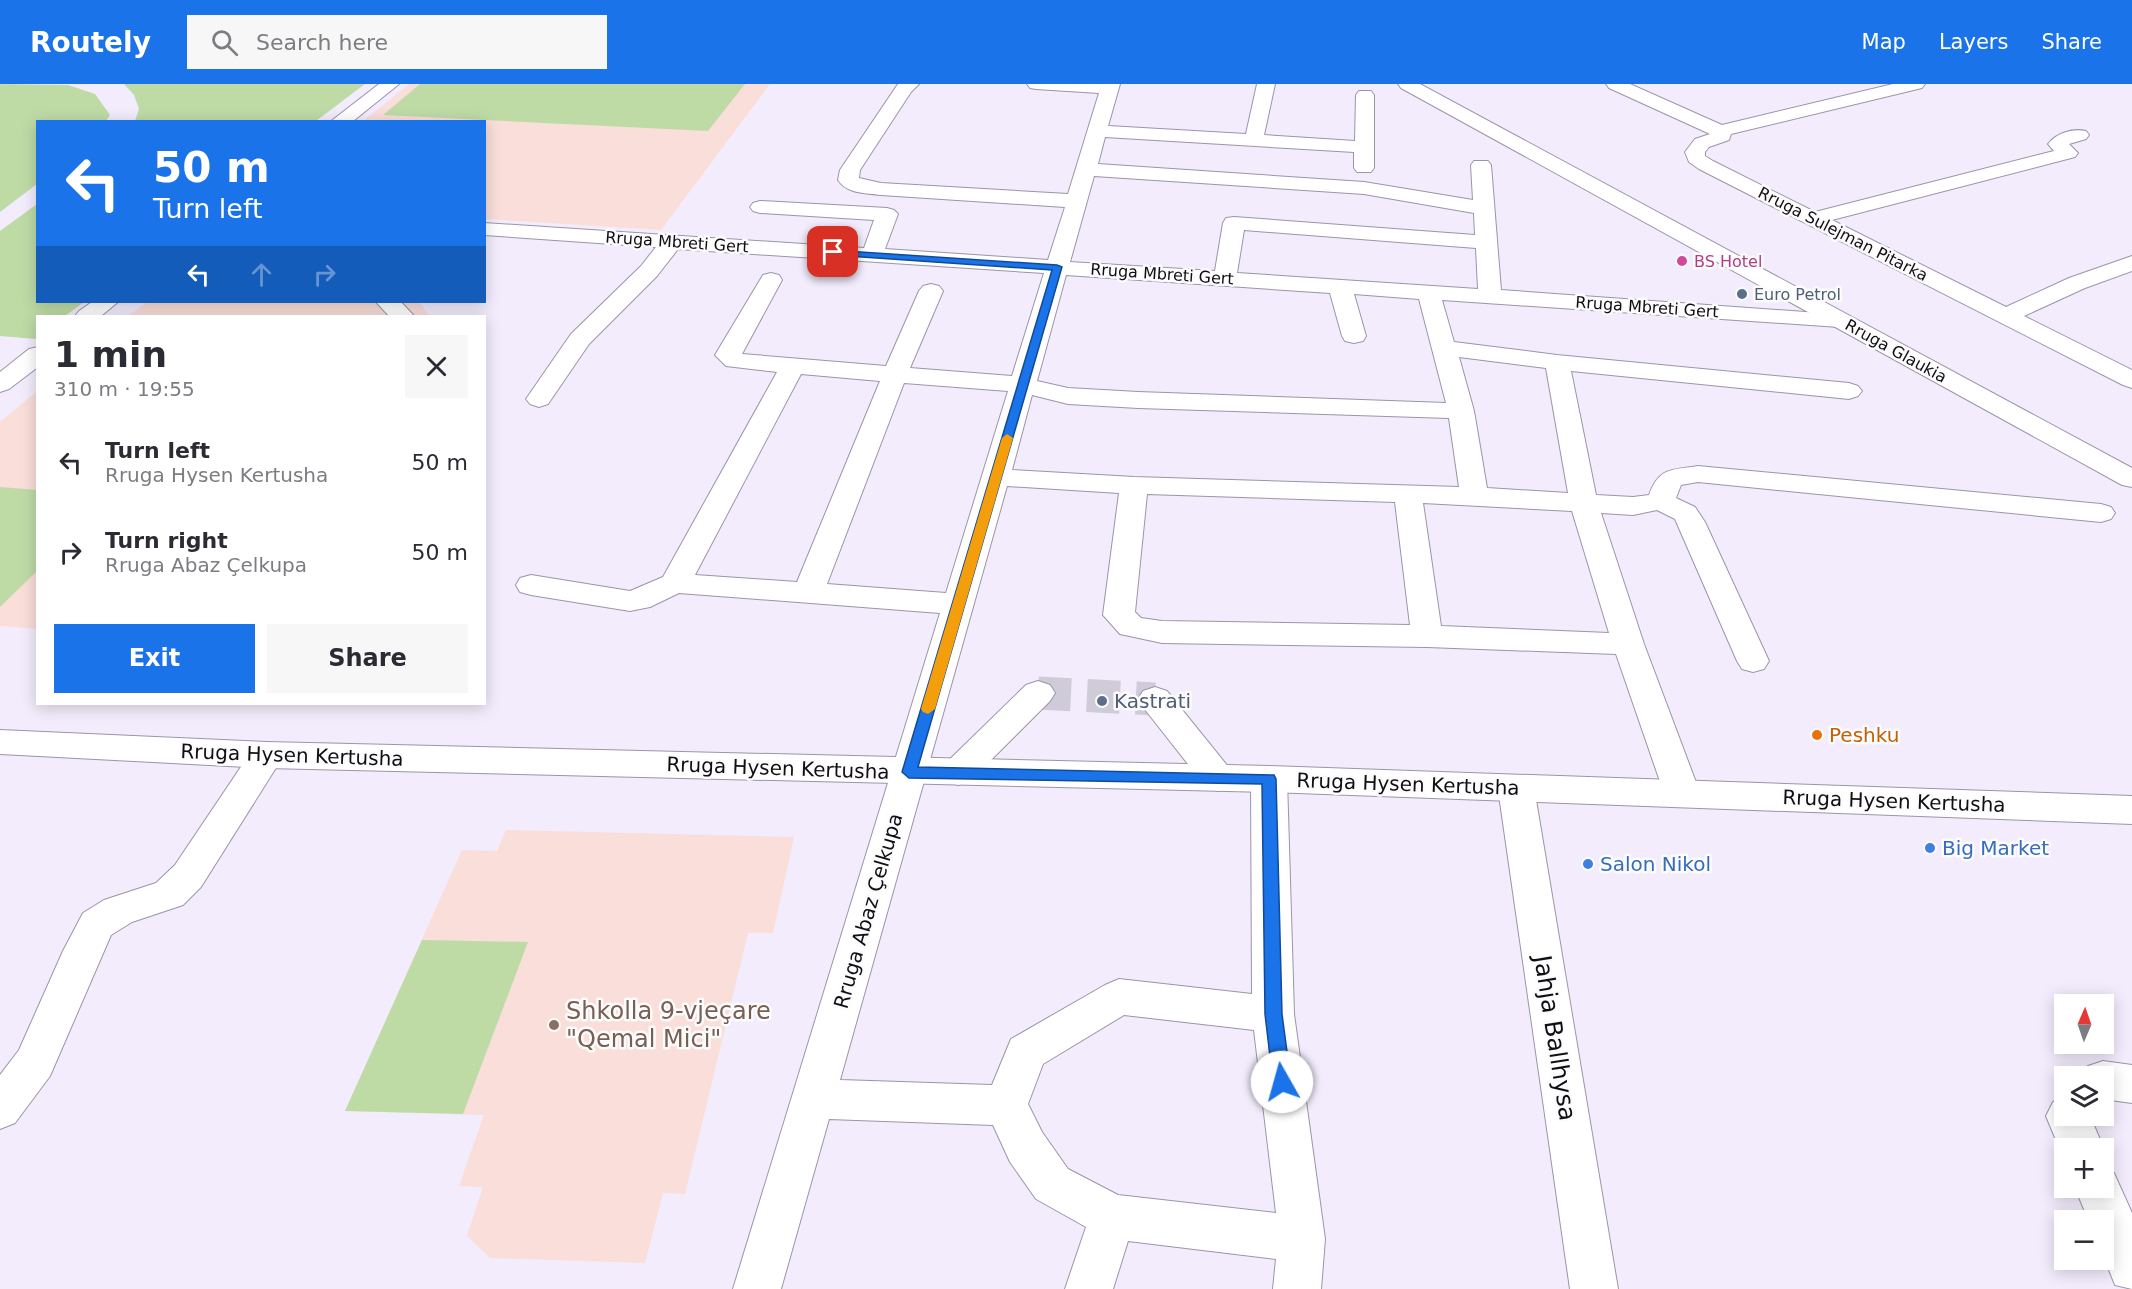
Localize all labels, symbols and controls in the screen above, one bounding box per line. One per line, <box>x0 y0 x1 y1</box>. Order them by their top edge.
search box <box>187 15 607 69</box>
text: Routely <box>30 26 151 59</box>
icon: search <box>208 26 241 59</box>
text: Search here <box>256 30 388 55</box>
text: Map <box>1862 30 1906 54</box>
text: Layers <box>1939 30 2008 54</box>
text: Share <box>2041 30 2102 54</box>
text: 50 m <box>153 143 270 192</box>
icon: left <box>54 144 132 222</box>
street label: Rruga Sulejman Pitarka <box>1755 183 1931 285</box>
text: Turn left <box>153 193 263 224</box>
pin <box>807 226 858 277</box>
street label: Rruga Mbreti Gert <box>605 228 749 256</box>
icon: arrive <box>816 235 849 268</box>
place label: BS Hotel <box>1694 252 1762 271</box>
marker: BS Hotel <box>1675 254 1689 268</box>
icon: left <box>182 258 215 291</box>
icon: ahead <box>245 258 278 291</box>
icon: right <box>308 258 341 291</box>
street label: Rruga Mbreti Gert <box>1090 260 1234 288</box>
place label: Euro Petrol <box>1754 285 1841 304</box>
marker: Euro Petrol <box>1735 287 1749 301</box>
street label: Rruga Mbreti Gert <box>1575 293 1719 321</box>
street label: Rruga Glaukia <box>1842 315 1950 387</box>
text: 1 min <box>54 334 167 375</box>
button: close <box>405 335 468 398</box>
text: 310 m · 19:55 <box>54 377 195 401</box>
text: Turn left <box>105 438 210 463</box>
icon: left <box>54 446 87 479</box>
text: 50 m <box>412 450 468 475</box>
text: Rruga Hysen Kertusha <box>105 463 328 487</box>
text: Turn right <box>105 528 228 553</box>
icon: right <box>54 536 87 569</box>
text: 50 m <box>412 540 468 565</box>
text: Rruga Abaz Çelkupa <box>105 553 307 577</box>
button: Exit <box>54 624 255 693</box>
button: Share <box>267 624 468 693</box>
place label: Kastrati <box>1114 689 1191 713</box>
marker: Kastrati <box>1095 694 1109 708</box>
place label: Peshku <box>1829 723 1899 747</box>
marker: Peshku <box>1810 728 1824 742</box>
street label: Rruga Hysen Kertusha <box>180 739 404 771</box>
street label: Rruga Hysen Kertusha <box>666 752 890 784</box>
street label: Rruga Hysen Kertusha <box>1296 768 1520 800</box>
street label: Rruga Hysen Kertusha <box>1782 785 2006 817</box>
street label: Rruga Abaz Çelkupa <box>829 811 907 1011</box>
place label: Big Market <box>1942 836 2049 860</box>
marker: Big Market <box>1923 841 1937 855</box>
place label: Salon Nikol <box>1600 852 1711 876</box>
marker: Salon Nikol <box>1581 857 1595 871</box>
street label: Jahja Ballhysa <box>1528 951 1582 1123</box>
north arrow <box>2054 994 2114 1054</box>
map controls <box>2054 994 2114 1270</box>
place label: Shkolla 9-vjeçare "Qemal Mici" <box>566 997 771 1053</box>
marker: Shkolla 9-vjeçare "Qemal Mici" <box>547 1018 561 1032</box>
position arrow <box>1250 1050 1314 1114</box>
button: layers <box>2054 1066 2114 1126</box>
button: + <box>2054 1138 2114 1198</box>
button: − <box>2054 1210 2114 1270</box>

